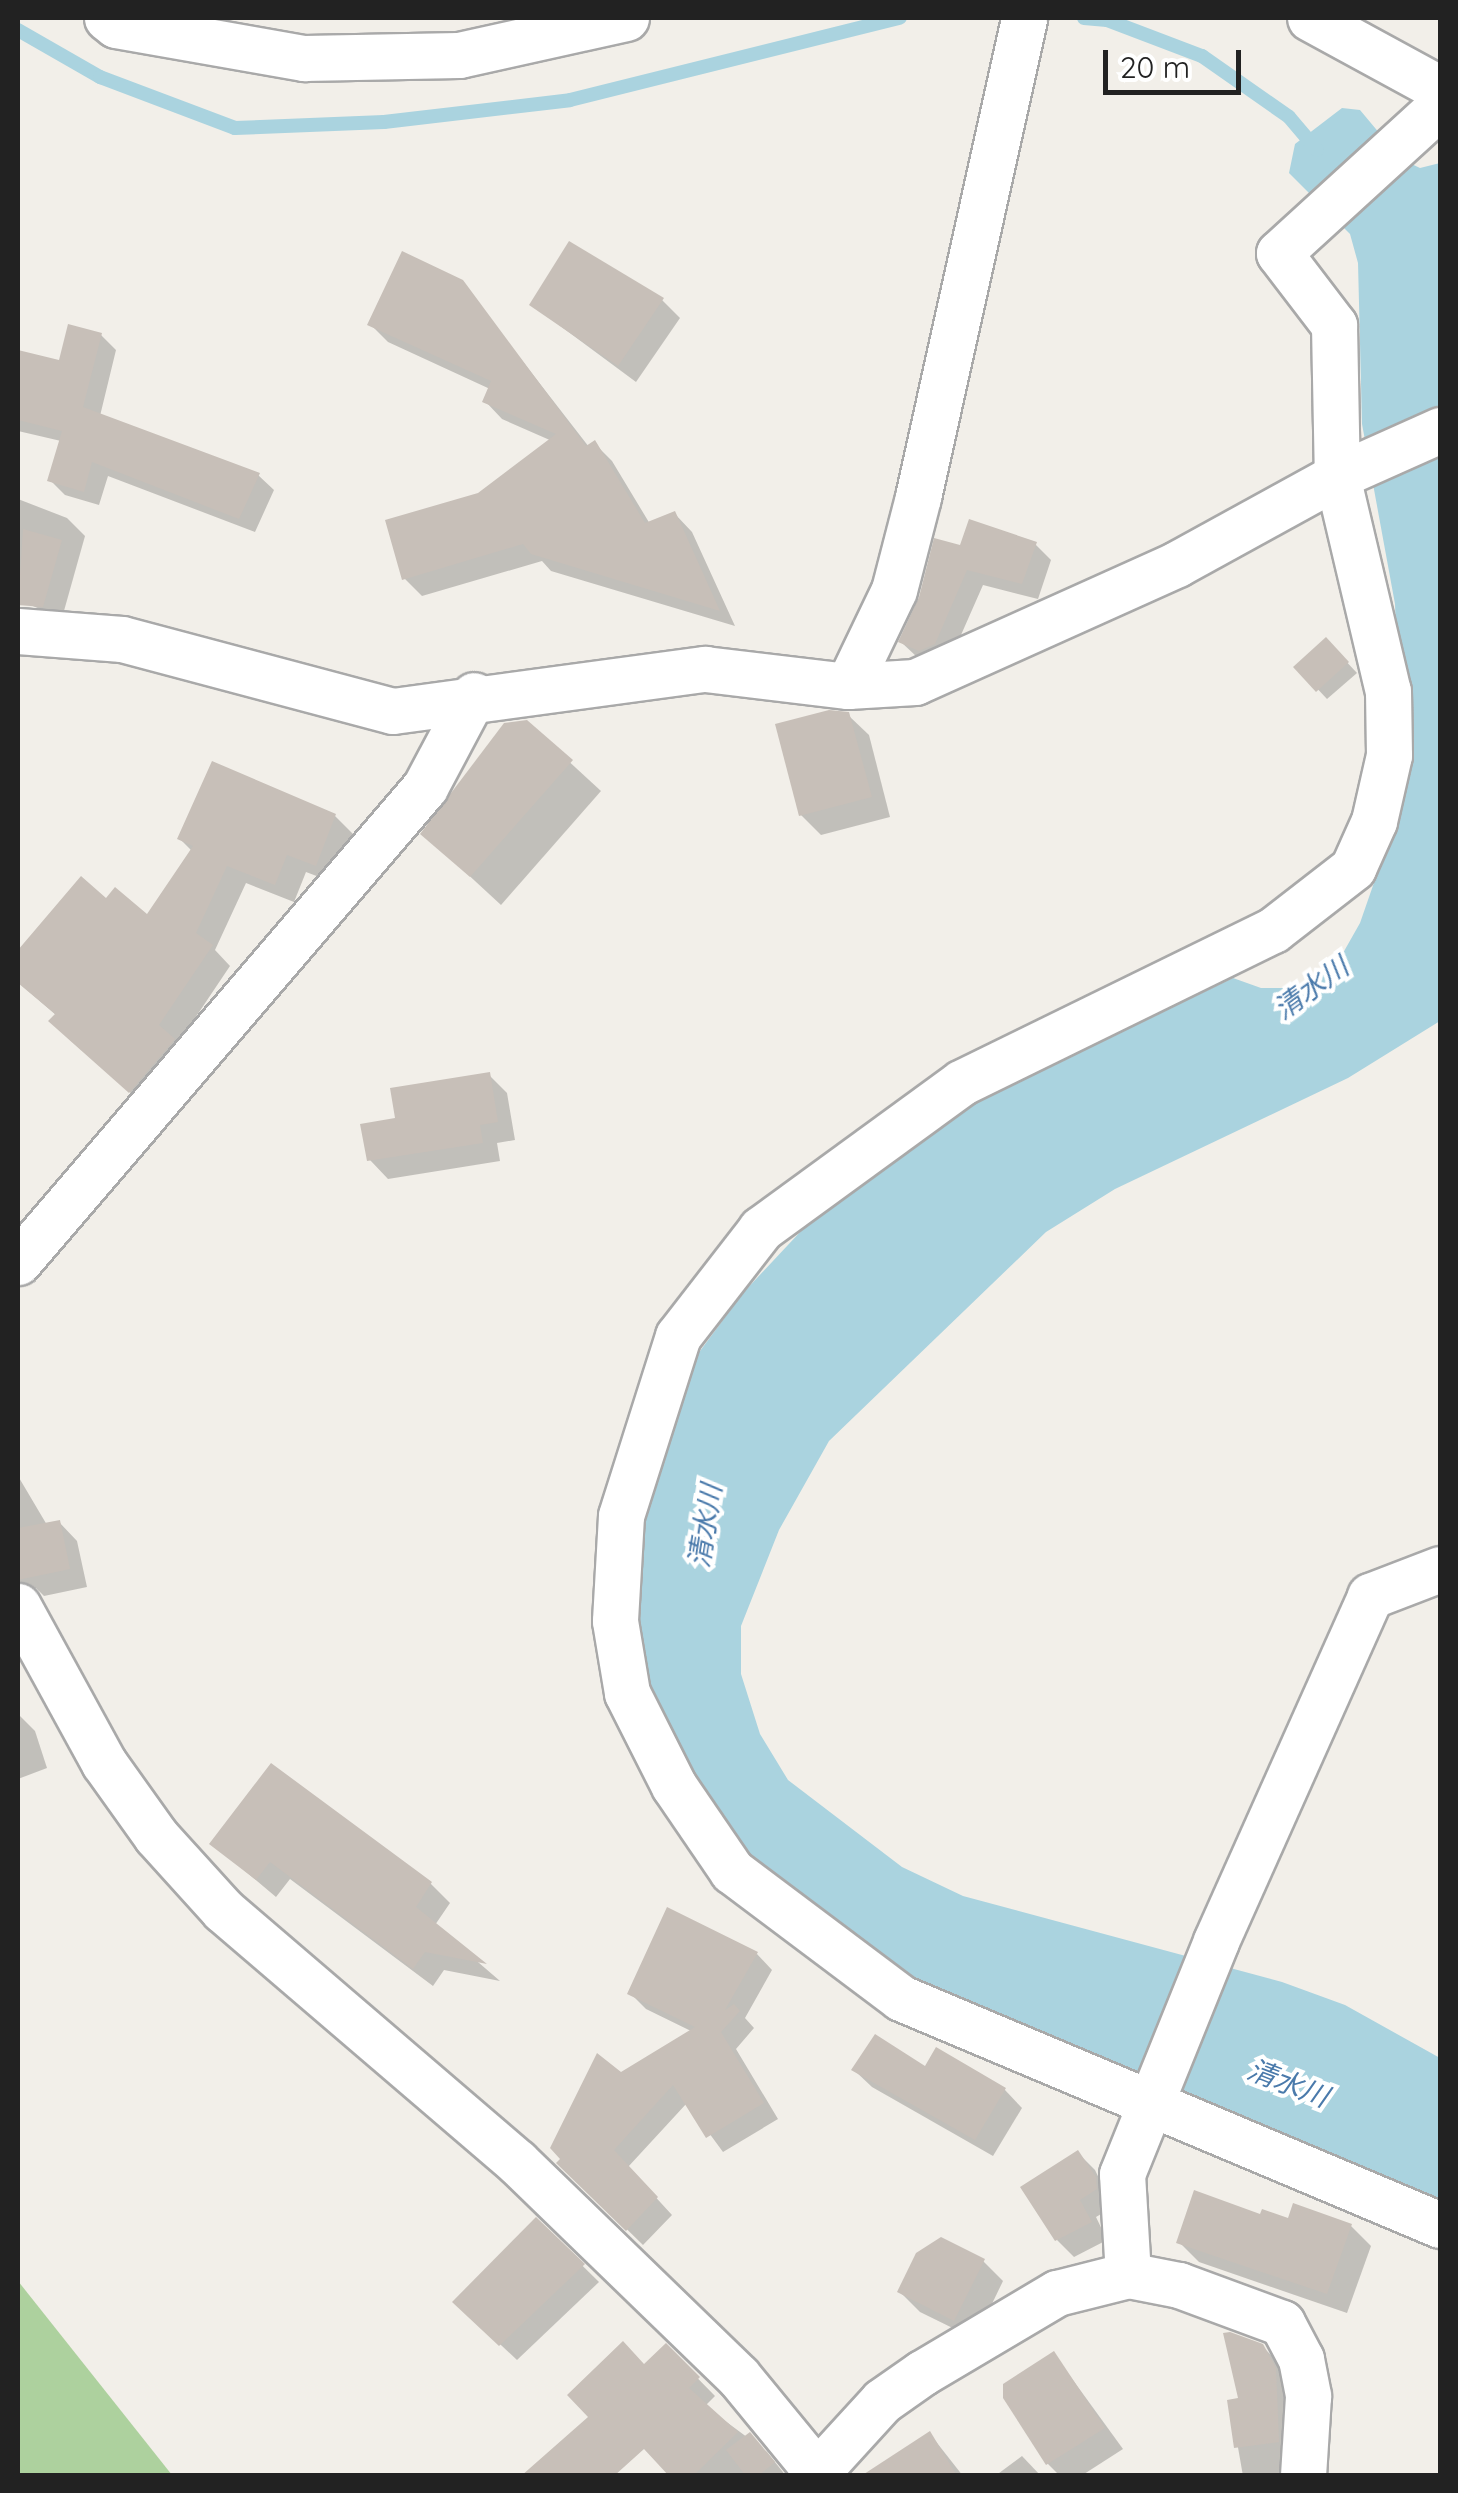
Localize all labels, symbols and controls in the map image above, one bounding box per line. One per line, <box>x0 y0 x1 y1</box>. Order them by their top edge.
scale bar <box>1108 30 1246 92</box>
text: 20 m <box>1120 48 1190 86</box>
water label: 清水川 <box>1267 950 1355 1026</box>
water label: 清水川 <box>682 1482 728 1570</box>
water label: 清水川 <box>1243 2052 1333 2114</box>

